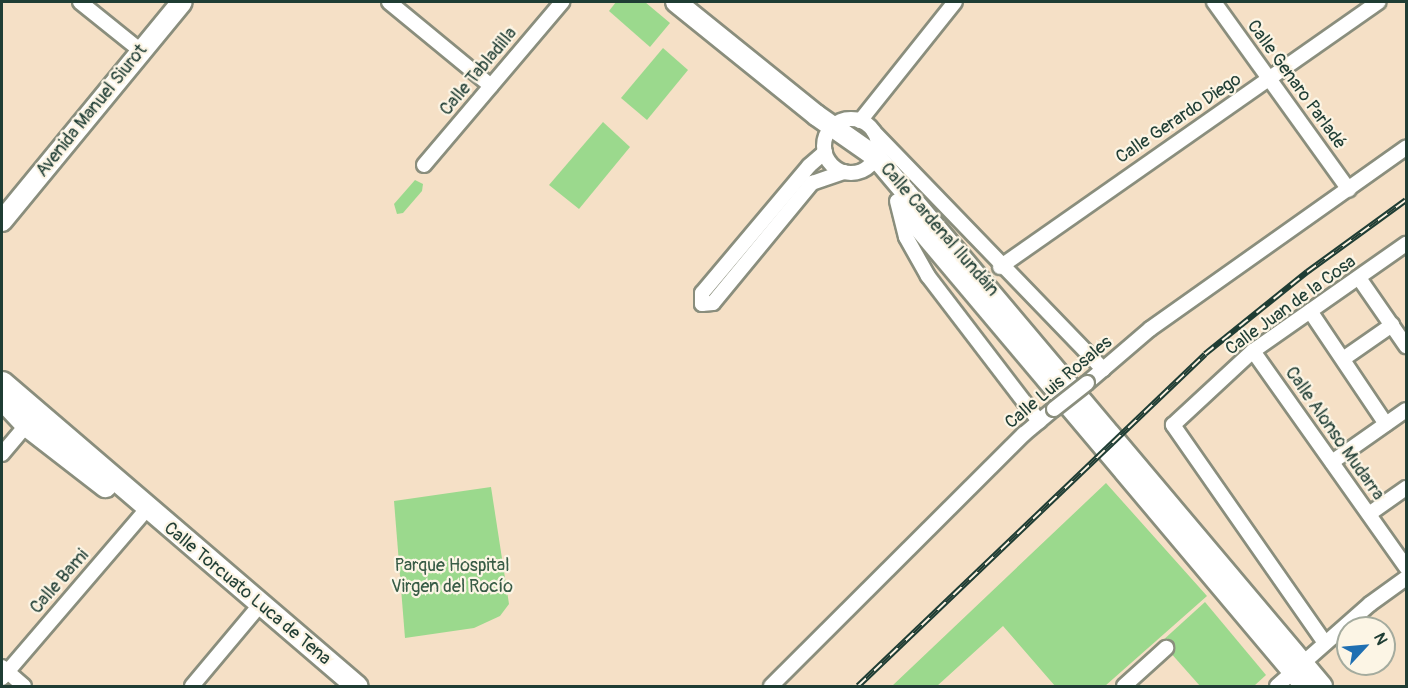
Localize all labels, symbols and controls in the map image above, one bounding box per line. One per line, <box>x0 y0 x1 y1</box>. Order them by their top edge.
street label: Calle Genaro Parladé <box>1242 16 1350 154</box>
street label: Calle Tabladilla <box>436 23 522 121</box>
street label: Avenida Manuel Siurot <box>32 40 152 182</box>
street label: Calle Gerardo Diego <box>1112 69 1246 169</box>
street label: Calle Cardenal Ilundáin <box>875 159 1003 301</box>
street label: Calle Juan de la Cosa <box>1222 251 1360 361</box>
street label: Calle Luis Rosales <box>1001 332 1117 434</box>
street label: Calle Alonso Mudarra <box>1280 363 1388 505</box>
street label: Calle Torcuato Luca de Tena <box>159 518 335 670</box>
street label: Calle Bami <box>26 545 94 619</box>
park label: Parque Hospital Virgen del Rocío <box>391 556 513 598</box>
north arrow <box>1336 616 1396 676</box>
text: N <box>1369 630 1392 648</box>

